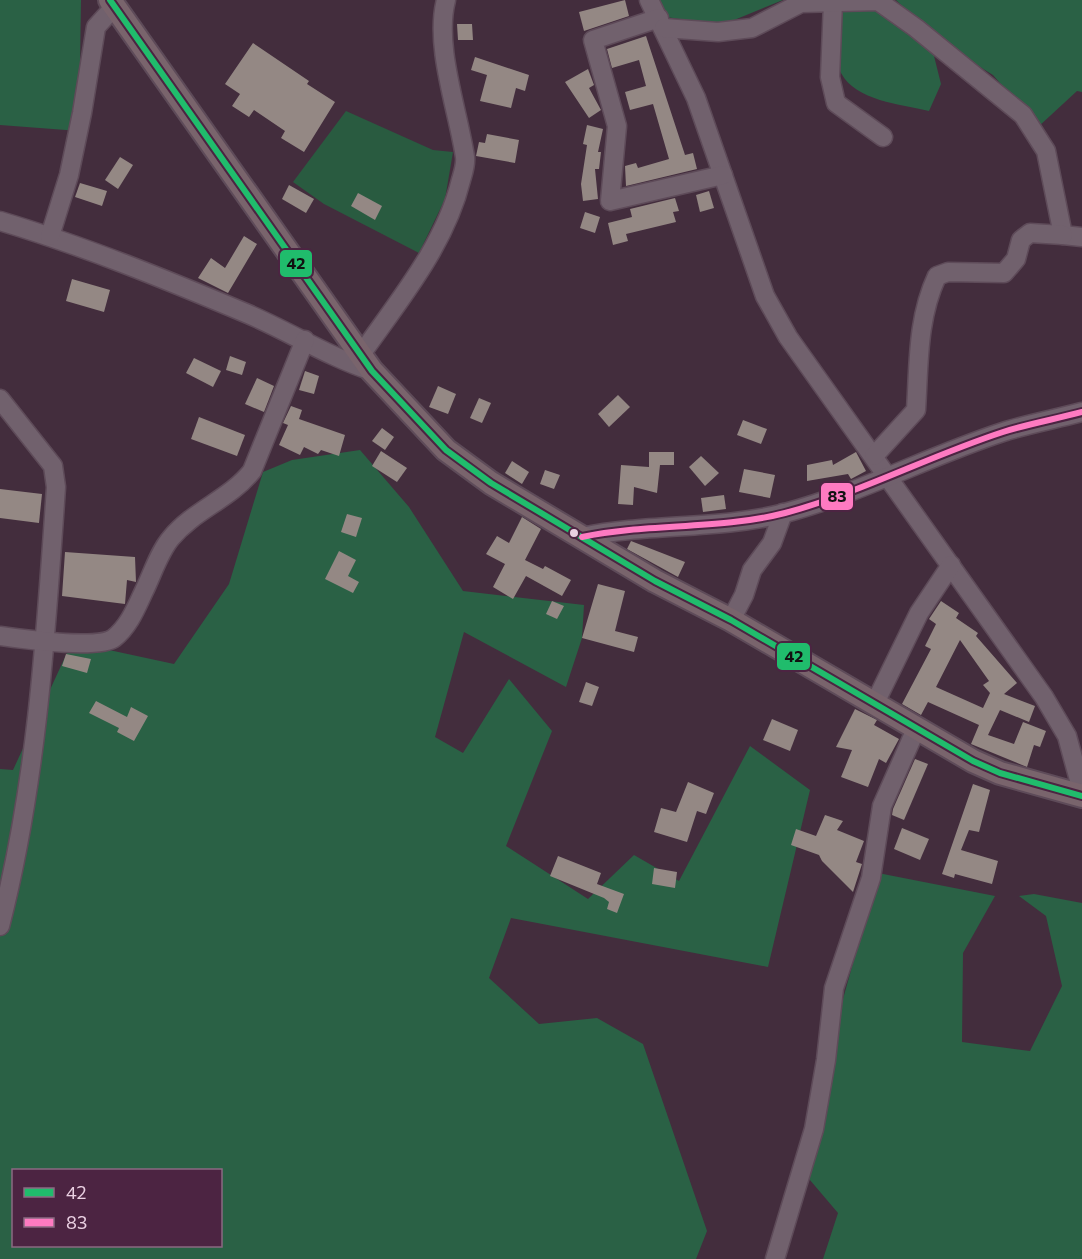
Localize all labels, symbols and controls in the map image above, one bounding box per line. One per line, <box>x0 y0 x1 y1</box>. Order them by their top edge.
line badge: 42 <box>279 249 313 278</box>
text: 42 <box>287 253 305 272</box>
line badge: 83 <box>820 482 854 511</box>
text: 83 <box>827 486 847 505</box>
unlabelled marker <box>568 527 580 539</box>
line badge: 42 <box>776 642 811 671</box>
text: 42 <box>785 646 803 665</box>
legend <box>12 1169 222 1247</box>
text: 42 <box>66 1181 87 1203</box>
text: 83 <box>66 1211 87 1233</box>

